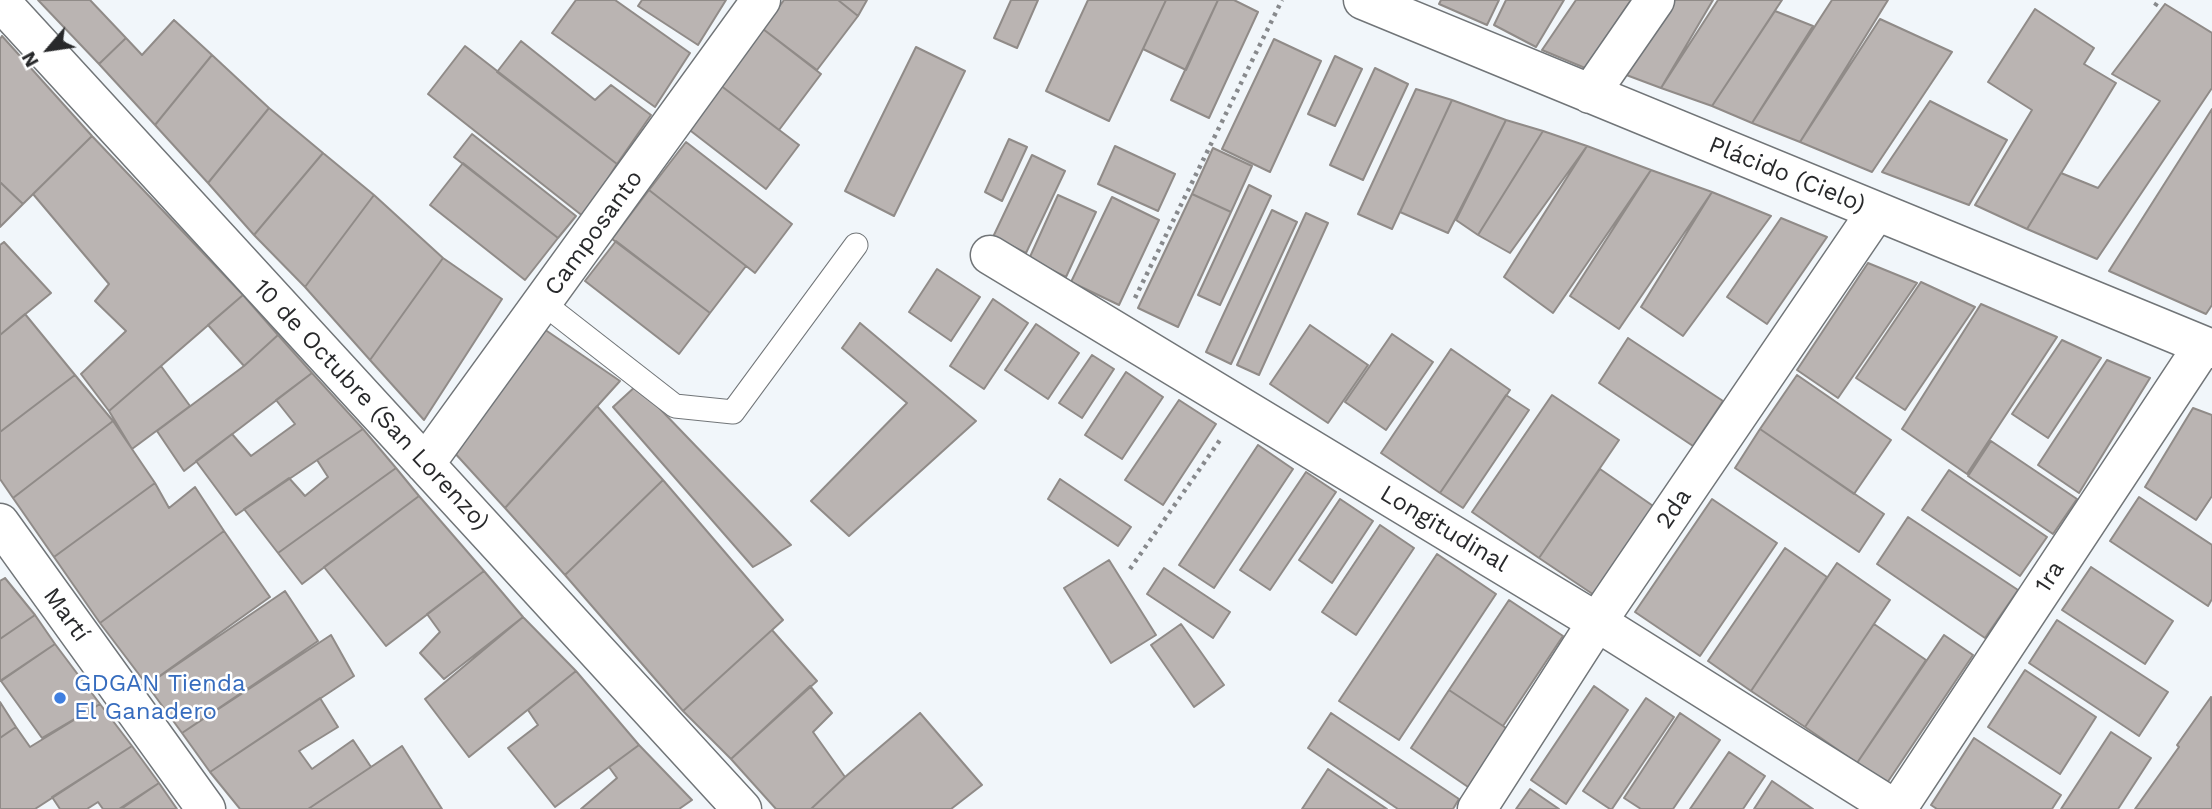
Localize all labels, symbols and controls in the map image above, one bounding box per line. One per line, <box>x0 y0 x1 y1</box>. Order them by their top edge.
north arrow <box>14 14 84 84</box>
text: N <box>17 48 44 71</box>
street label: Plácido (Cielo) <box>1705 131 1869 219</box>
street label: Camposanto <box>539 165 649 301</box>
street label: 10 de Octubre (San Lorenzo) <box>247 274 495 536</box>
street label: Longitudinal <box>1375 479 1513 579</box>
street label: 2da <box>1650 483 1698 535</box>
street label: 1ra <box>2029 556 2071 598</box>
street label: Martí <box>37 582 95 648</box>
place label: GDGAN Tienda El Ganadero <box>74 670 246 726</box>
marker: GDGAN Tienda El Ganadero <box>52 690 68 706</box>

